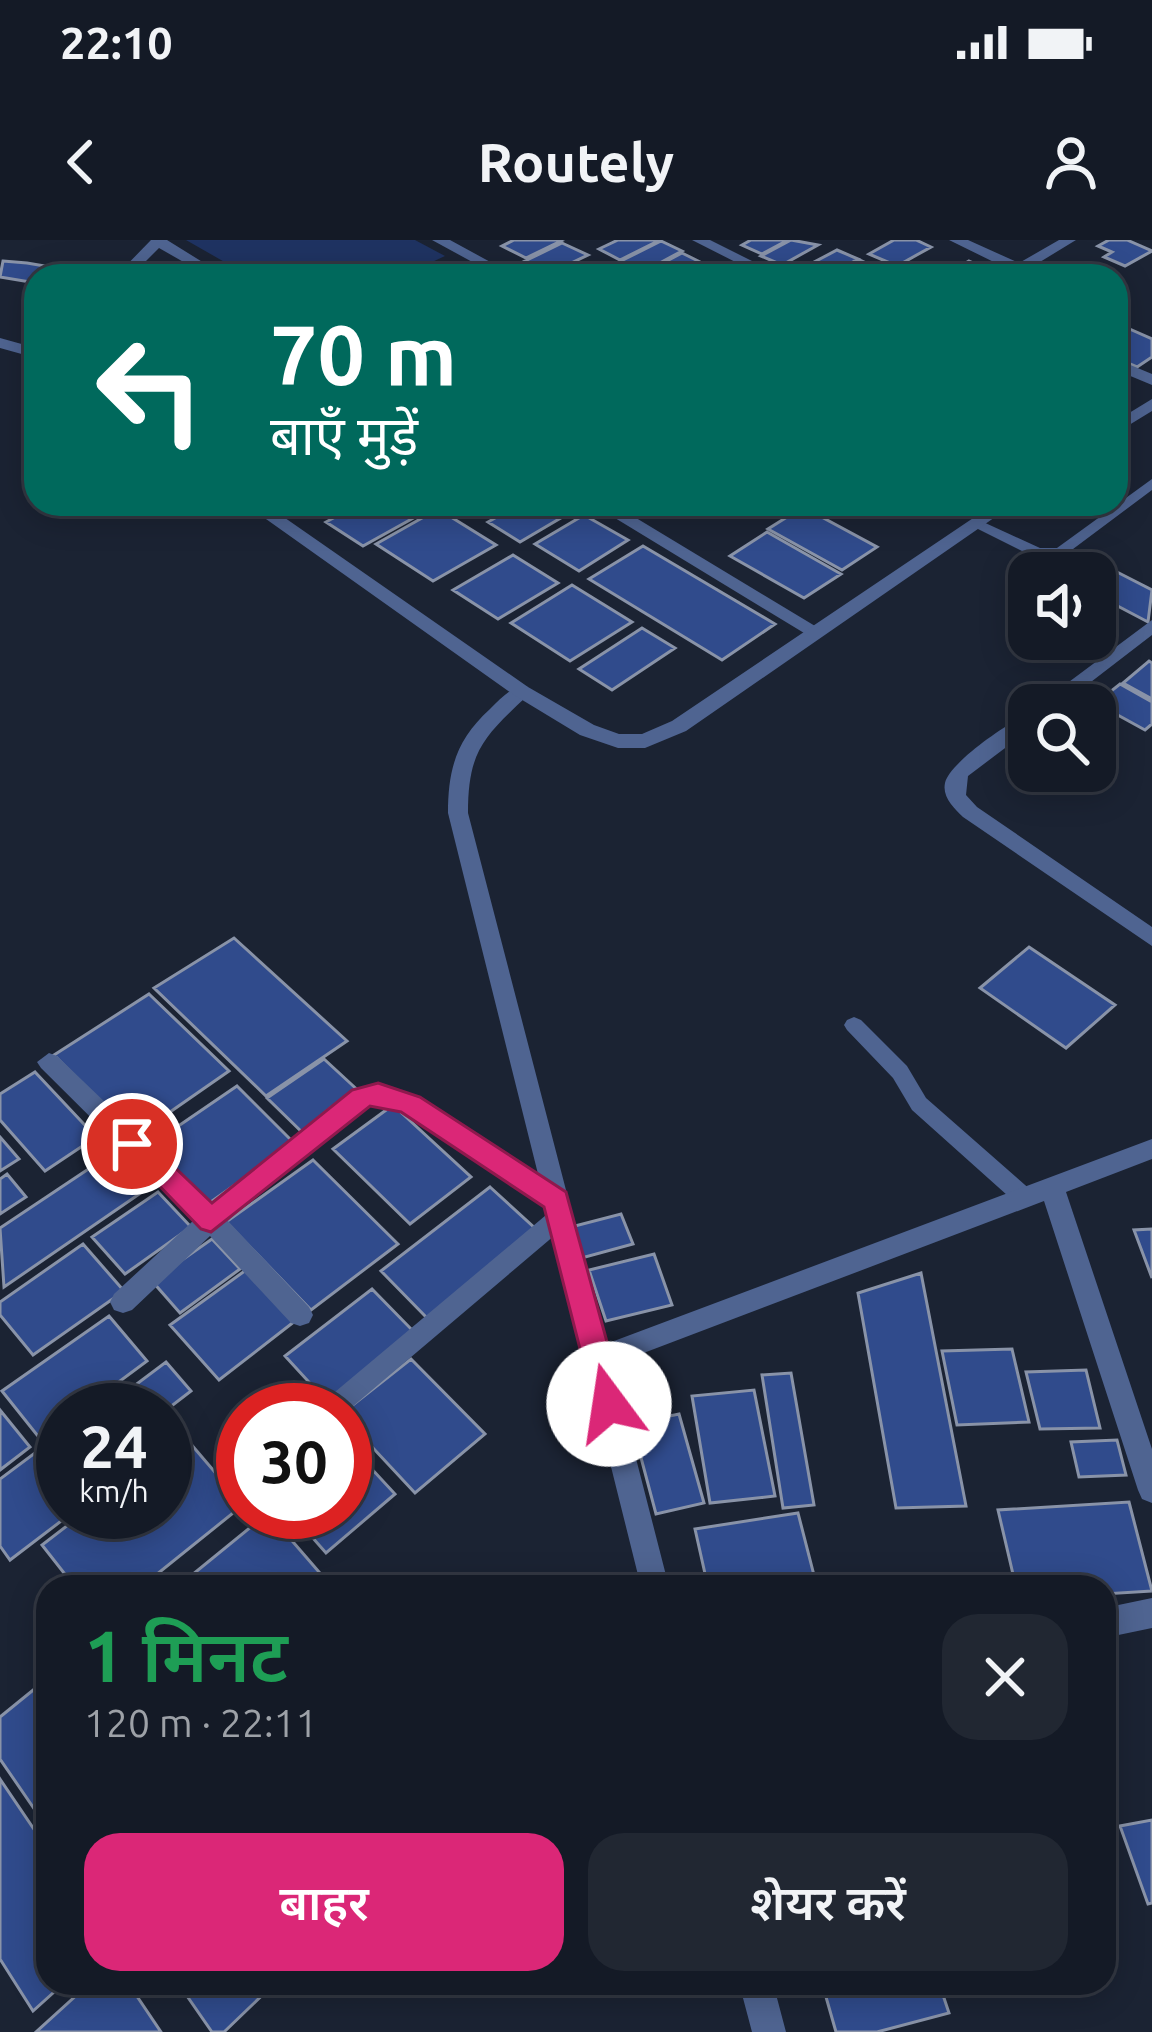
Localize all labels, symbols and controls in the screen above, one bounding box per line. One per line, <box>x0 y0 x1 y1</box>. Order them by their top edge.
text: 22:10 <box>60 17 173 68</box>
icon: back <box>48 129 114 195</box>
icon: person <box>1038 129 1104 195</box>
text: Routely <box>478 132 674 192</box>
text: 70 m <box>270 307 457 401</box>
icon: left <box>72 312 228 468</box>
text: बाएँ मुड़ें <box>270 405 418 465</box>
map controls <box>1008 552 1116 792</box>
button: sound <box>1008 552 1116 660</box>
button: search <box>1008 684 1116 792</box>
pin <box>81 1093 183 1195</box>
icon: arrive <box>99 1111 165 1177</box>
position arrow <box>546 1341 672 1467</box>
speed limit sign: 30 <box>216 1383 372 1539</box>
text: 24 <box>80 1412 148 1479</box>
text: km/h <box>79 1474 149 1508</box>
button: close <box>942 1614 1068 1740</box>
text: 1 मिनट <box>84 1615 288 1696</box>
text: 120 m · 22:11 <box>84 1701 318 1744</box>
button: बाहर <box>84 1833 564 1971</box>
button: शेयर करें <box>588 1833 1068 1971</box>

